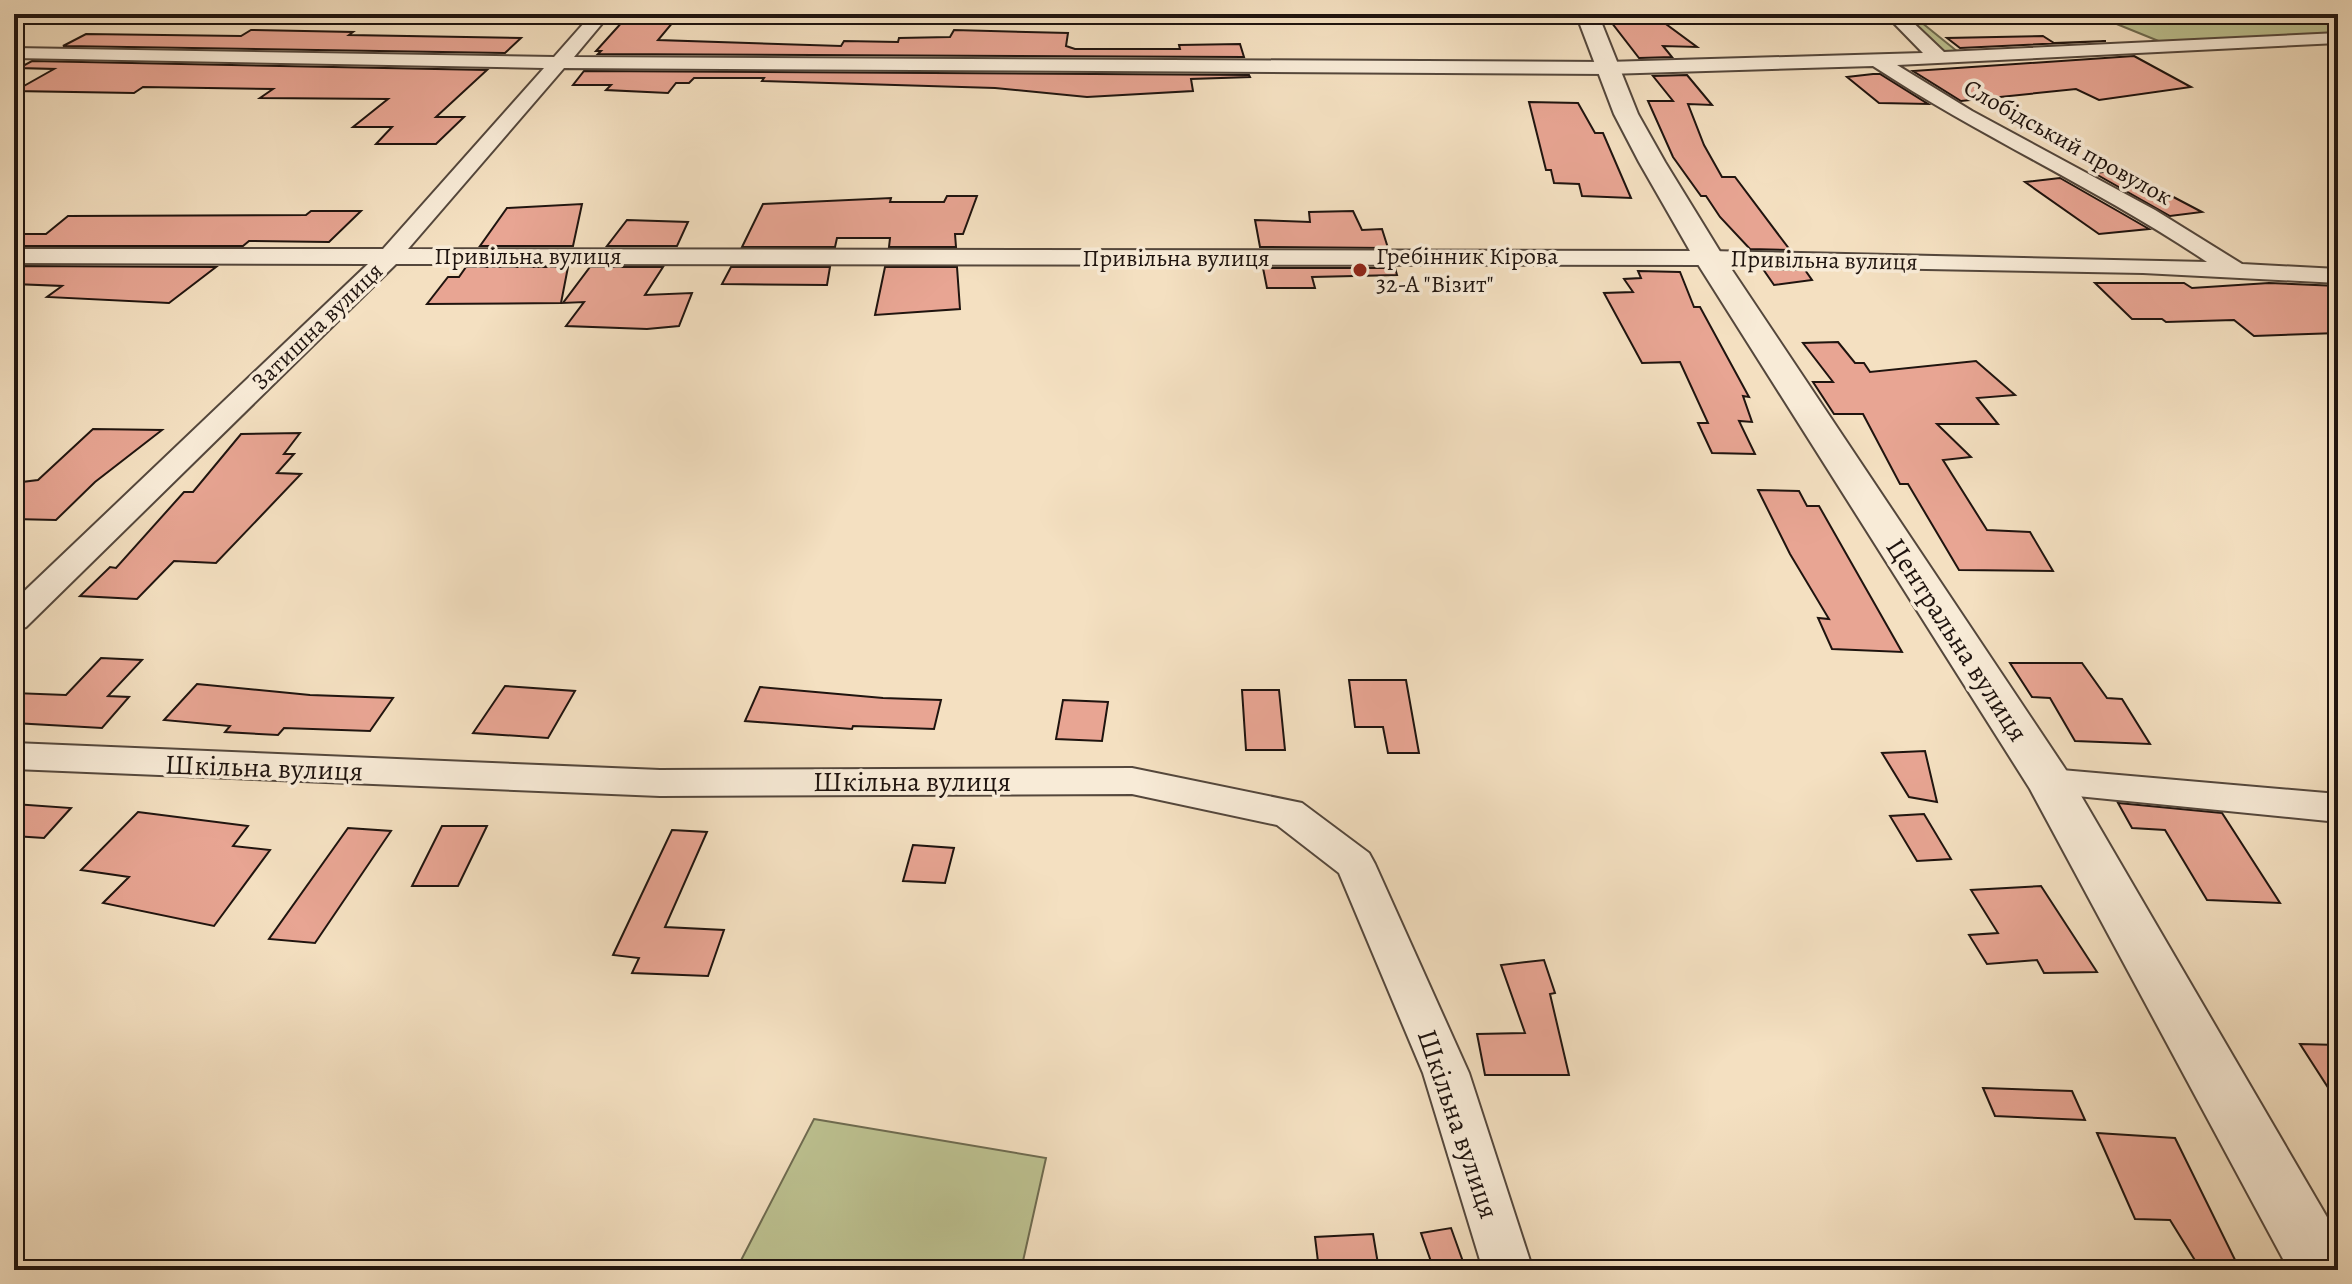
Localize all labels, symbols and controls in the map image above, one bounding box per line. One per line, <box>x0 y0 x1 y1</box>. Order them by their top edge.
street label: Слобідський провулок <box>1958 71 2178 213</box>
street label: Привільна вулиця <box>434 240 622 272</box>
place label: Гребінник Кірова 32-А "Візит" <box>1376 240 1558 300</box>
street label: Привільна вулиця <box>1082 242 1270 274</box>
street label: Привільна вулиця <box>1730 242 1918 278</box>
street label: Затишна вулиця <box>244 255 390 397</box>
marker: Гребінник Кірова 32-А "Візит" <box>1351 261 1369 279</box>
street label: Центральна вулиця <box>1877 531 2037 749</box>
street label: Шкільна вулиця <box>164 746 364 790</box>
street label: Шкільна вулиця <box>813 763 1011 801</box>
street label: Шкільна вулиця <box>1408 1024 1508 1224</box>

